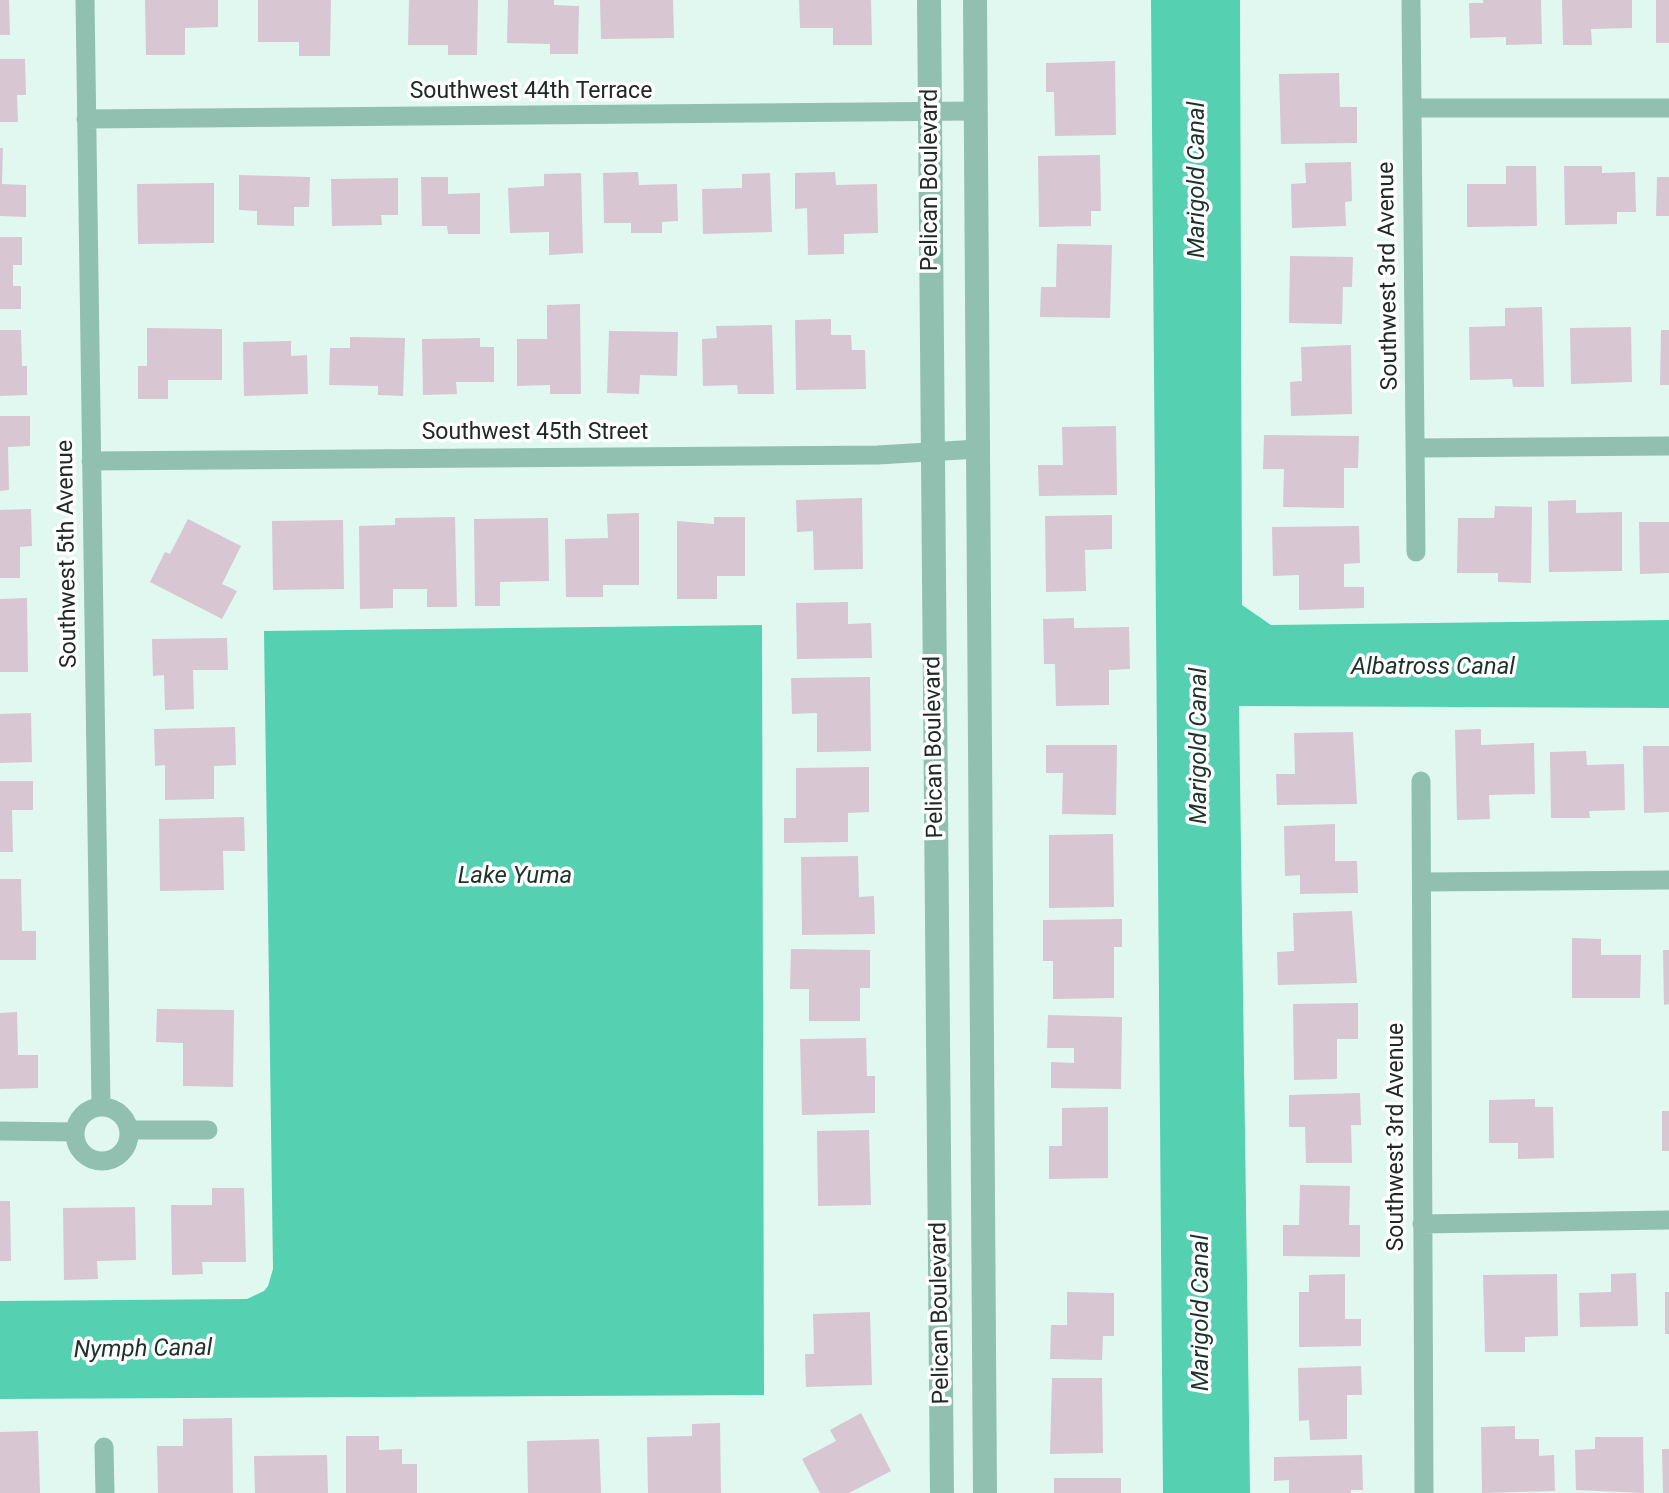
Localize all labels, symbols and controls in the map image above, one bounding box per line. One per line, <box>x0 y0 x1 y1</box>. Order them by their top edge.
street label: Southwest 44th Terrace <box>410 78 652 106</box>
street label: Pelican Boulevard <box>917 89 945 271</box>
water label: Marigold Canal <box>1184 102 1212 258</box>
street label: Southwest 3rd Avenue <box>1373 161 1405 391</box>
street label: Southwest 45th Street <box>422 419 648 447</box>
street label: Southwest 5th Avenue <box>52 440 84 668</box>
water label: Albatross Canal <box>1351 654 1515 682</box>
street label: Pelican Boulevard <box>920 656 950 838</box>
water label: Marigold Canal <box>1186 668 1214 824</box>
water label: Lake Yuma <box>458 863 572 891</box>
street label: Southwest 3rd Avenue <box>1383 1023 1411 1251</box>
street label: Pelican Boulevard <box>926 1222 956 1404</box>
water label: Marigold Canal <box>1188 1235 1216 1391</box>
water label: Nymph Canal <box>73 1334 213 1366</box>

